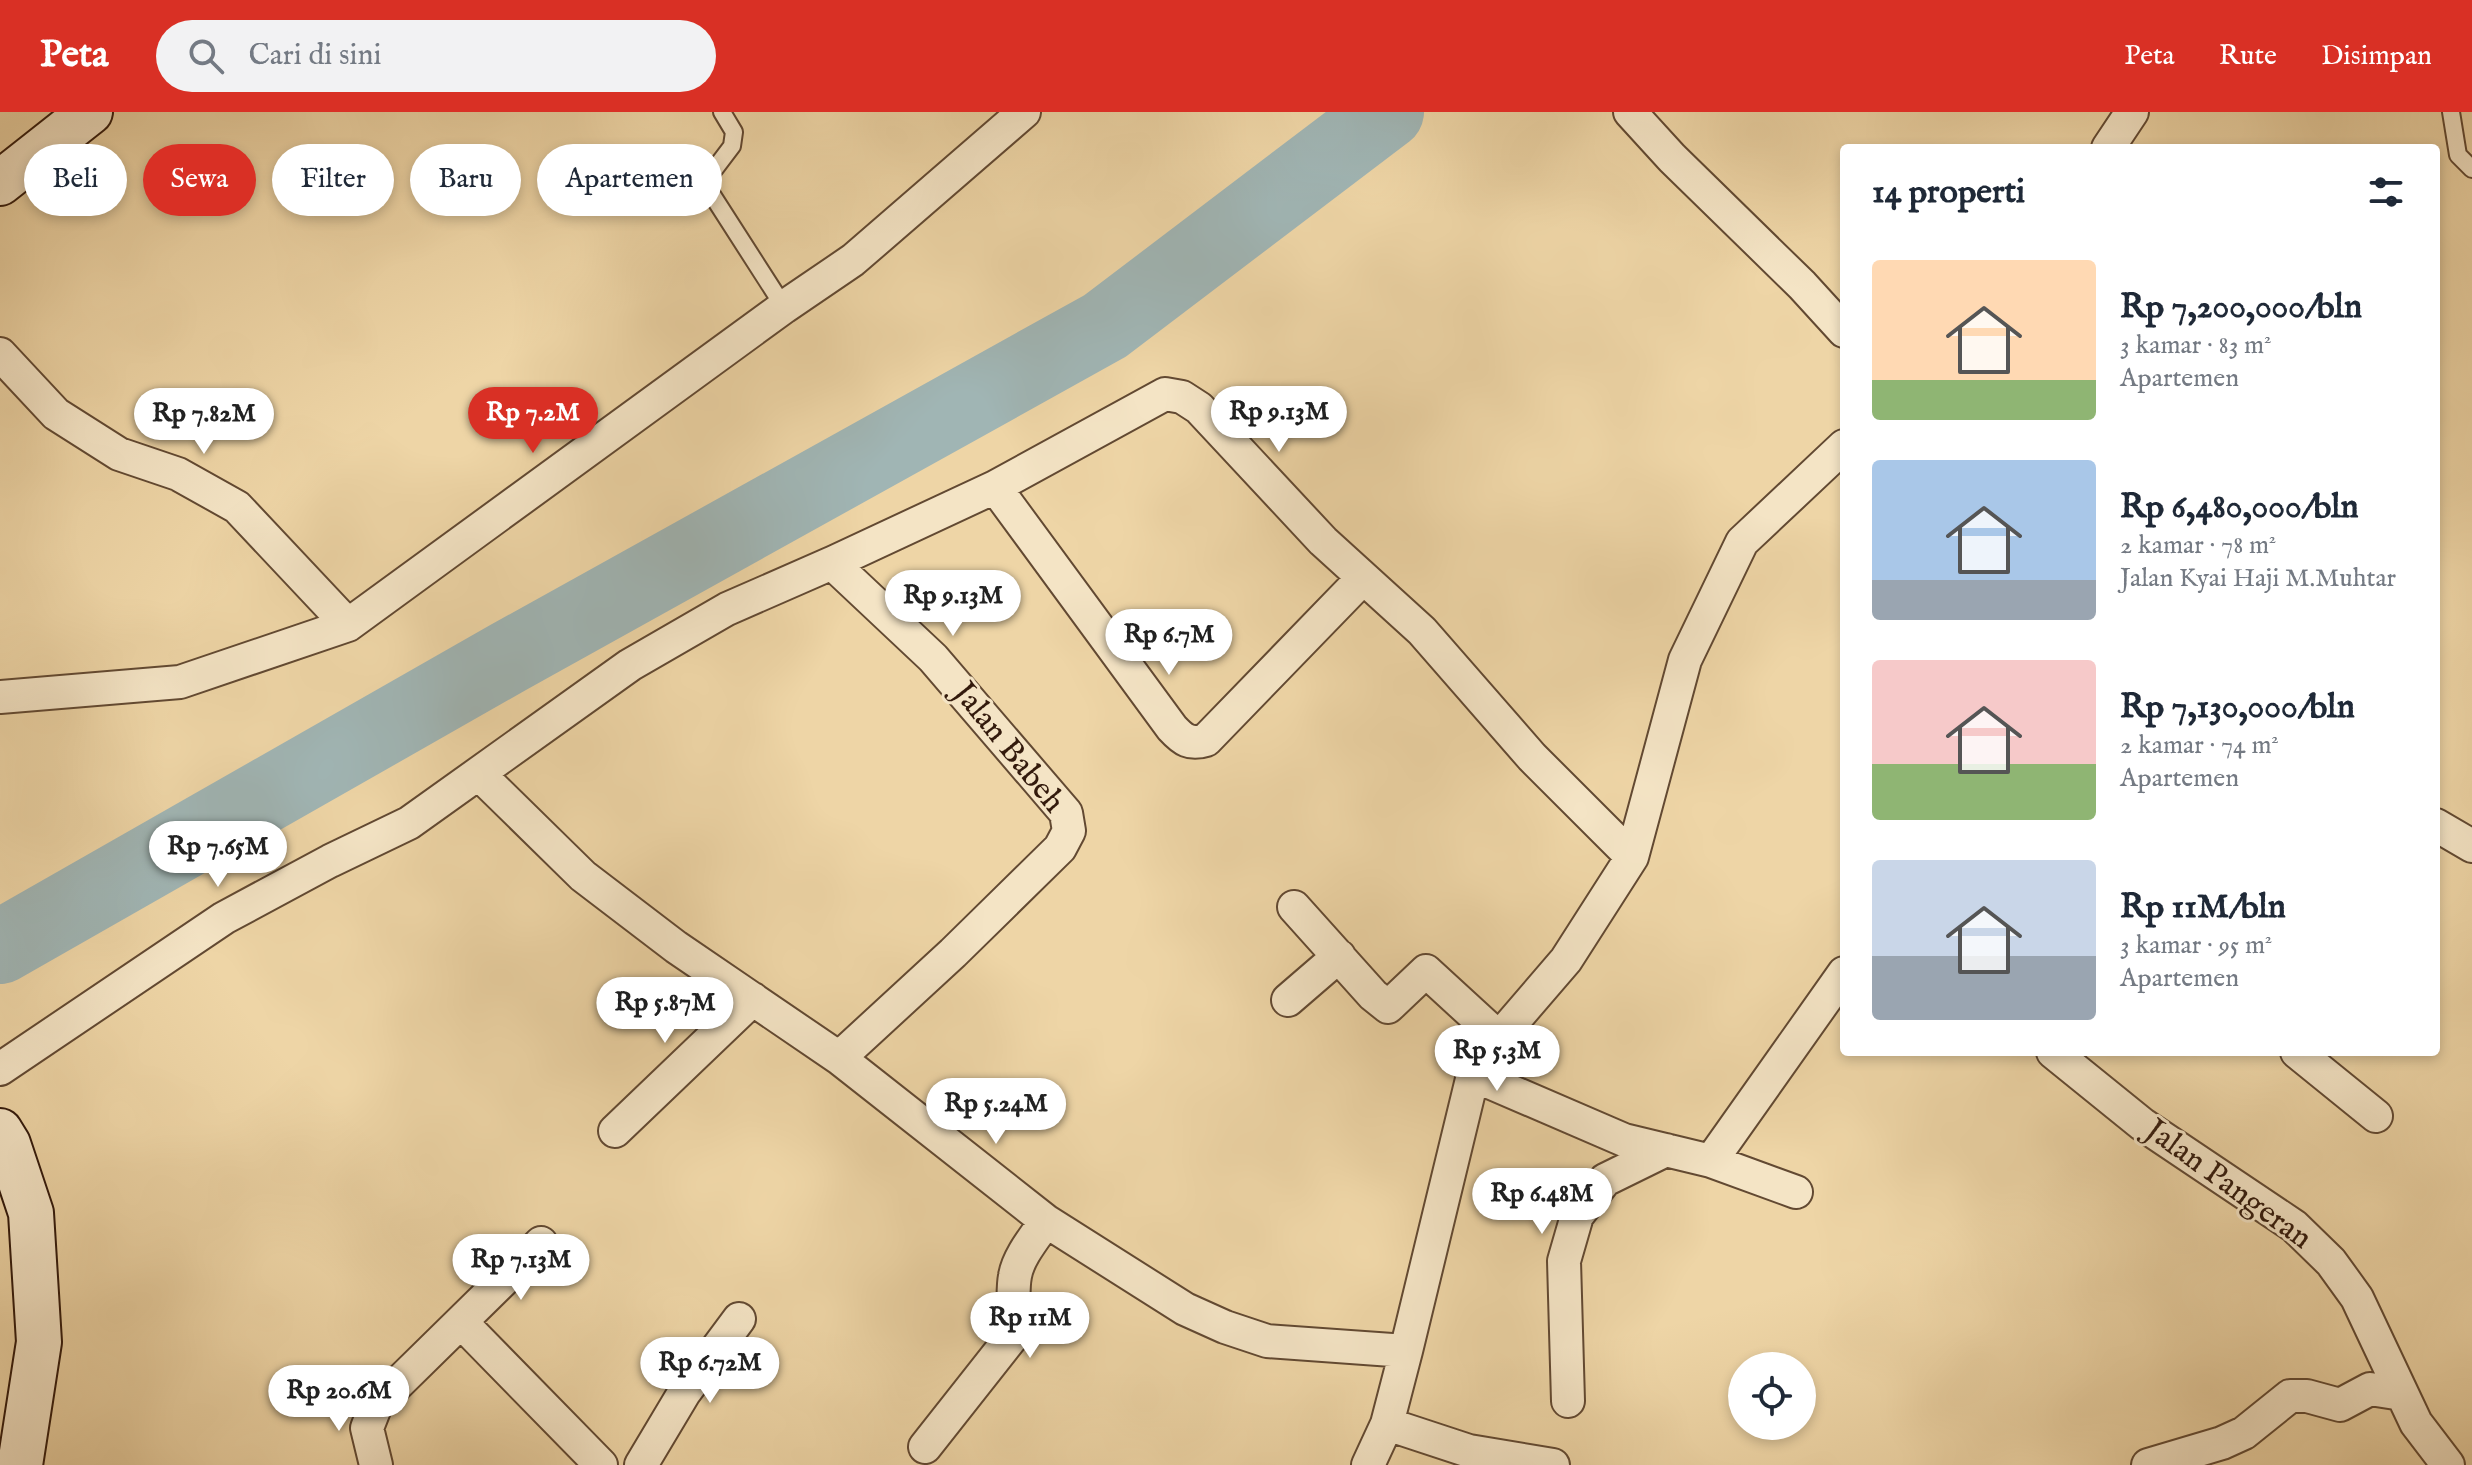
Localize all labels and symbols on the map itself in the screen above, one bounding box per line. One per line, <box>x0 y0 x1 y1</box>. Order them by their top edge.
pin: Rp 9.13M <box>1196 386 1362 454</box>
pin: Rp 7.2M <box>459 387 607 455</box>
pin: Rp 7.82M <box>121 388 287 456</box>
pin: Rp 9.13M <box>870 570 1036 638</box>
pin: Rp 6.7M <box>1095 609 1243 677</box>
street label: Jalan Babeh <box>941 672 1073 822</box>
pin: Rp 7.65M <box>135 821 301 889</box>
pin: Rp 5.87M <box>582 977 748 1045</box>
pin: Rp 5.3M <box>1423 1025 1571 1093</box>
pin: Rp 5.24M <box>913 1078 1079 1146</box>
street label: Jalan Pangeran <box>2134 1109 2320 1259</box>
pin: Rp 6.48M <box>1459 1168 1625 1236</box>
pin: Rp 7.13M <box>438 1234 604 1302</box>
pin: Rp 11M <box>965 1292 1095 1360</box>
pin: Rp 6.72M <box>627 1337 793 1405</box>
pin: Rp 20.6M <box>256 1365 422 1433</box>

